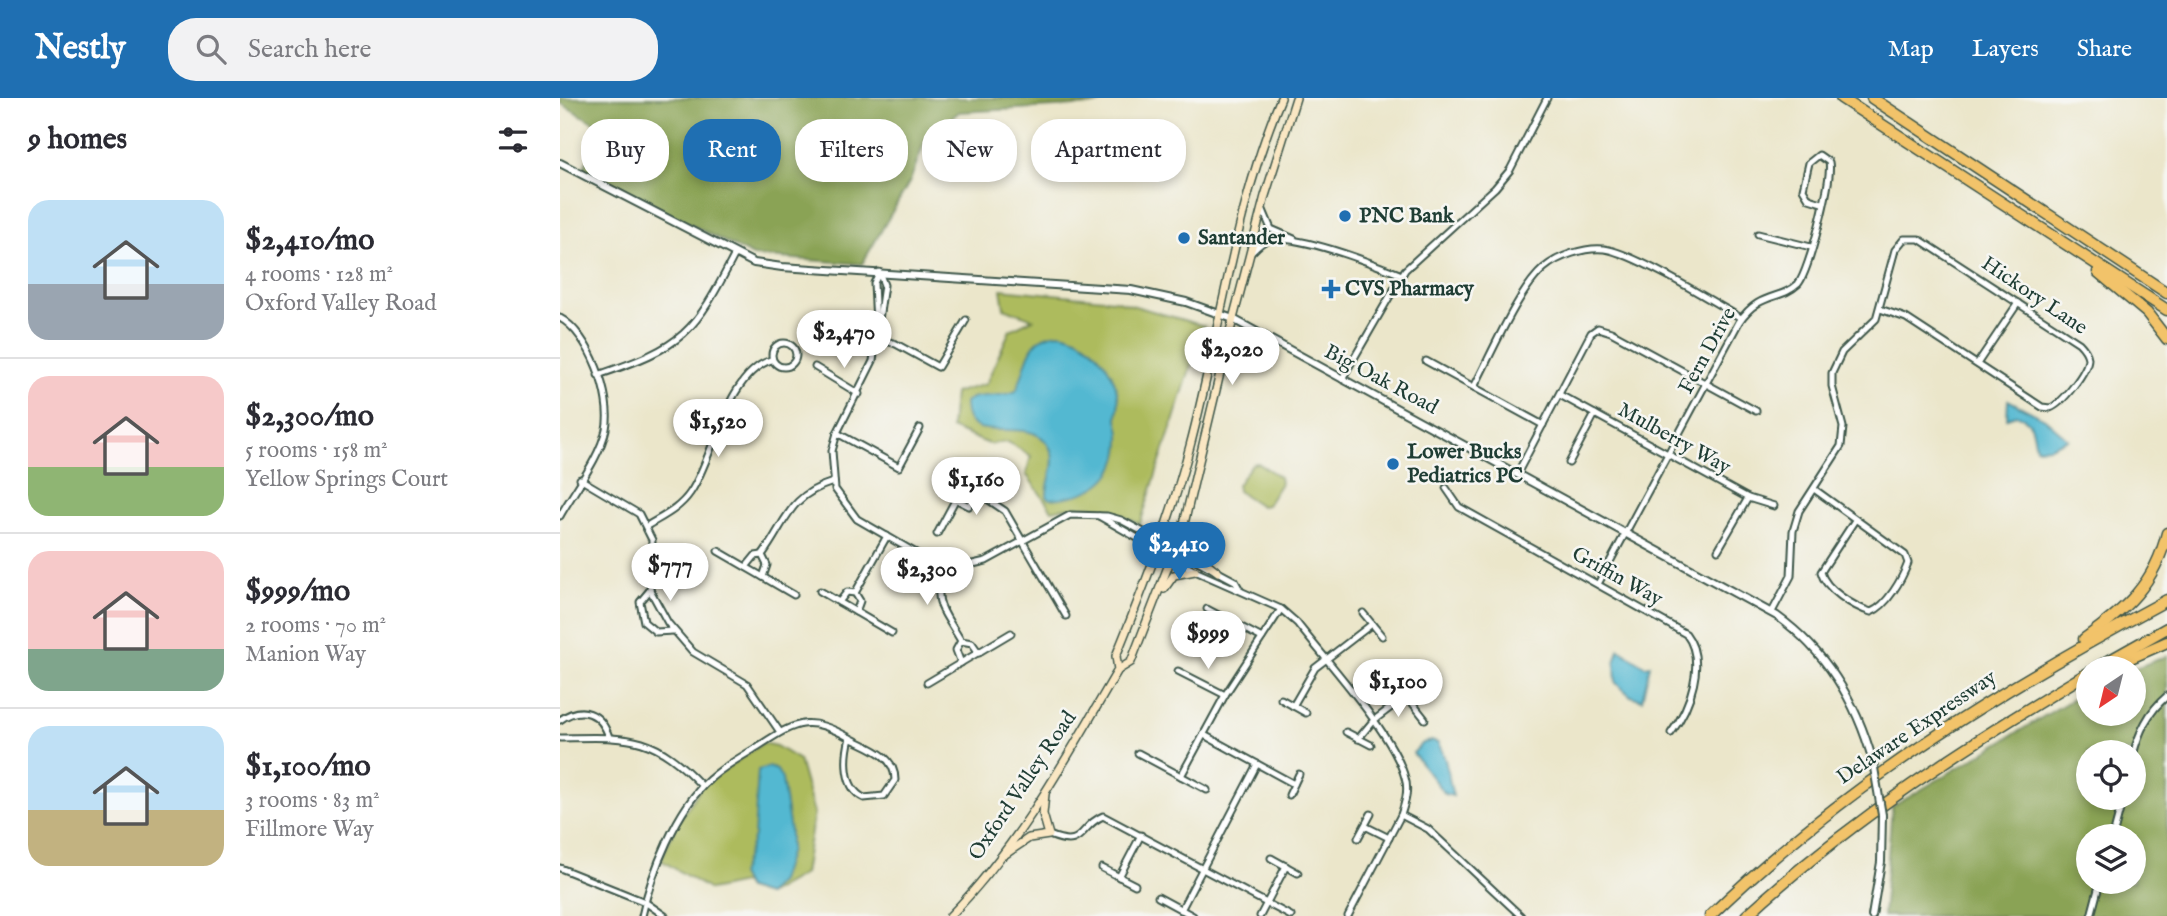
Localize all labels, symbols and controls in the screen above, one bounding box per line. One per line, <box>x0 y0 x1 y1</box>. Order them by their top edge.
search box <box>168 18 658 81</box>
text: Nestly <box>35 28 126 70</box>
icon: search <box>192 30 230 68</box>
text: Search here <box>248 33 372 66</box>
text: Map <box>1888 34 1934 65</box>
text: Layers <box>1972 34 2039 65</box>
text: Share <box>2077 34 2132 65</box>
chip: Buy <box>581 119 669 182</box>
chip: Rent <box>683 119 781 182</box>
chip: Filters <box>795 119 908 182</box>
chip: New <box>922 119 1017 182</box>
chip: Apartment <box>1031 119 1186 182</box>
text: 9 homes <box>28 121 127 159</box>
icon: filters <box>494 121 532 159</box>
place label: PNC Bank <box>1359 203 1455 230</box>
marker: PNC Bank <box>1337 208 1353 224</box>
text: $2,410/mo <box>245 222 374 260</box>
place label: Santander <box>1198 225 1285 252</box>
icon: home <box>84 228 168 312</box>
marker: Santander <box>1176 230 1192 246</box>
street label: Hickory Lane <box>1976 251 2093 342</box>
text: 4 rooms · 128 m² <box>245 260 393 289</box>
place label: CVS Pharmacy <box>1345 276 1475 303</box>
marker: CVS Pharmacy <box>1323 281 1339 297</box>
text: Oxford Valley Road <box>245 289 436 318</box>
street label: Fern Drive <box>1673 303 1743 399</box>
pin: $2,470 <box>787 310 901 370</box>
text: $2,470 <box>813 318 875 347</box>
pin: $2,020 <box>1175 328 1289 387</box>
text: $2,020 <box>1200 335 1264 364</box>
street label: Big Oak Road <box>1319 339 1443 422</box>
street label: Mulberry Way <box>1613 397 1736 481</box>
text: $2,300/mo <box>245 398 374 436</box>
pin: $1,520 <box>661 400 775 459</box>
icon: home <box>84 404 168 488</box>
text: $1,520 <box>689 407 747 436</box>
text: 5 rooms · 158 m² <box>245 436 388 465</box>
place label: Lower Bucks Pediatrics PC <box>1407 439 1523 490</box>
marker: Lower Bucks Pediatrics PC <box>1385 456 1401 472</box>
pin: $1,160 <box>919 458 1033 517</box>
text: Yellow Springs Court <box>245 465 448 494</box>
text: $1,160 <box>948 465 1005 494</box>
pin: $2,410 <box>1122 522 1236 582</box>
text: $2,410 <box>1148 530 1210 559</box>
street label: Griffin Way <box>1567 541 1668 613</box>
pin: $777 <box>629 544 711 603</box>
pin: $2,300 <box>870 547 984 607</box>
text: $777 <box>647 551 693 580</box>
text: $2,300 <box>897 555 957 584</box>
text: $999/mo <box>245 573 350 611</box>
icon: home <box>84 579 168 663</box>
text: 2 rooms · 70 m² <box>245 611 386 640</box>
pin: $999 <box>1167 612 1249 671</box>
text: $999 <box>1187 619 1229 648</box>
text: Manion Way <box>245 640 366 669</box>
north arrow <box>2076 656 2146 726</box>
map controls <box>2076 656 2146 894</box>
pin: $1,100 <box>1341 660 1455 719</box>
street label: Delaware Expressway <box>1832 664 2003 791</box>
text: $1,100 <box>1369 667 1427 696</box>
street label: Oxford Valley Road <box>963 705 1084 866</box>
button: locate <box>2076 740 2146 810</box>
text: $1,100/mo <box>245 748 371 786</box>
icon: home <box>84 754 168 838</box>
text: 3 rooms · 83 m² <box>245 786 380 815</box>
text: Fillmore Way <box>245 815 374 844</box>
button: layers <box>2076 824 2146 894</box>

